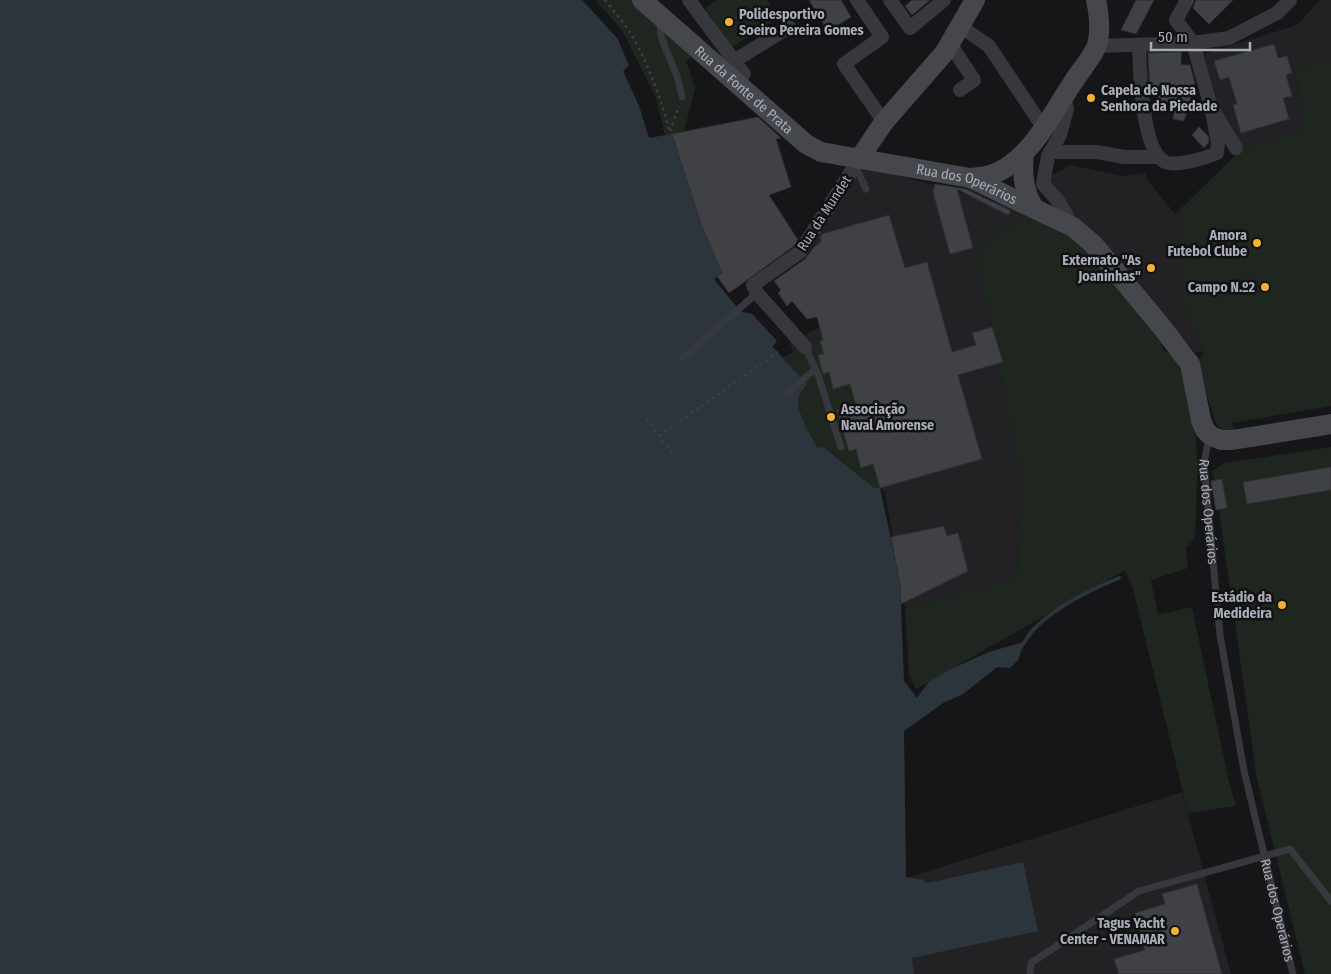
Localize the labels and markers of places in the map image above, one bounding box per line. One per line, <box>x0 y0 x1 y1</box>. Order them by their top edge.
place label: Polidesportivo Soeiro Pereira Gomes <box>739 6 864 39</box>
marker: Polidesportivo Soeiro Pereira Gomes <box>723 16 735 28</box>
place label: Capela de Nossa Senhora da Piedade <box>1101 82 1217 115</box>
marker: Capela de Nossa Senhora da Piedade <box>1085 92 1097 104</box>
place label: Amora Futebol Clube <box>1167 227 1247 260</box>
marker: Amora Futebol Clube <box>1251 237 1263 249</box>
place label: Externato "As Joaninhas" <box>1062 252 1141 285</box>
marker: Externato "As Joaninhas" <box>1145 262 1157 274</box>
place label: Campo N.º2 <box>1188 279 1256 296</box>
marker: Campo N.º2 <box>1259 281 1271 293</box>
place label: Associação Naval Amorense <box>840 401 934 434</box>
marker: Associação Naval Amorense <box>825 411 837 423</box>
place label: Estádio da Medideira <box>1211 589 1272 622</box>
marker: Estádio da Medideira <box>1276 599 1288 611</box>
place label: Tagus Yacht Center - VENAMAR <box>1060 915 1166 948</box>
marker: Tagus Yacht Center - VENAMAR <box>1169 925 1181 937</box>

